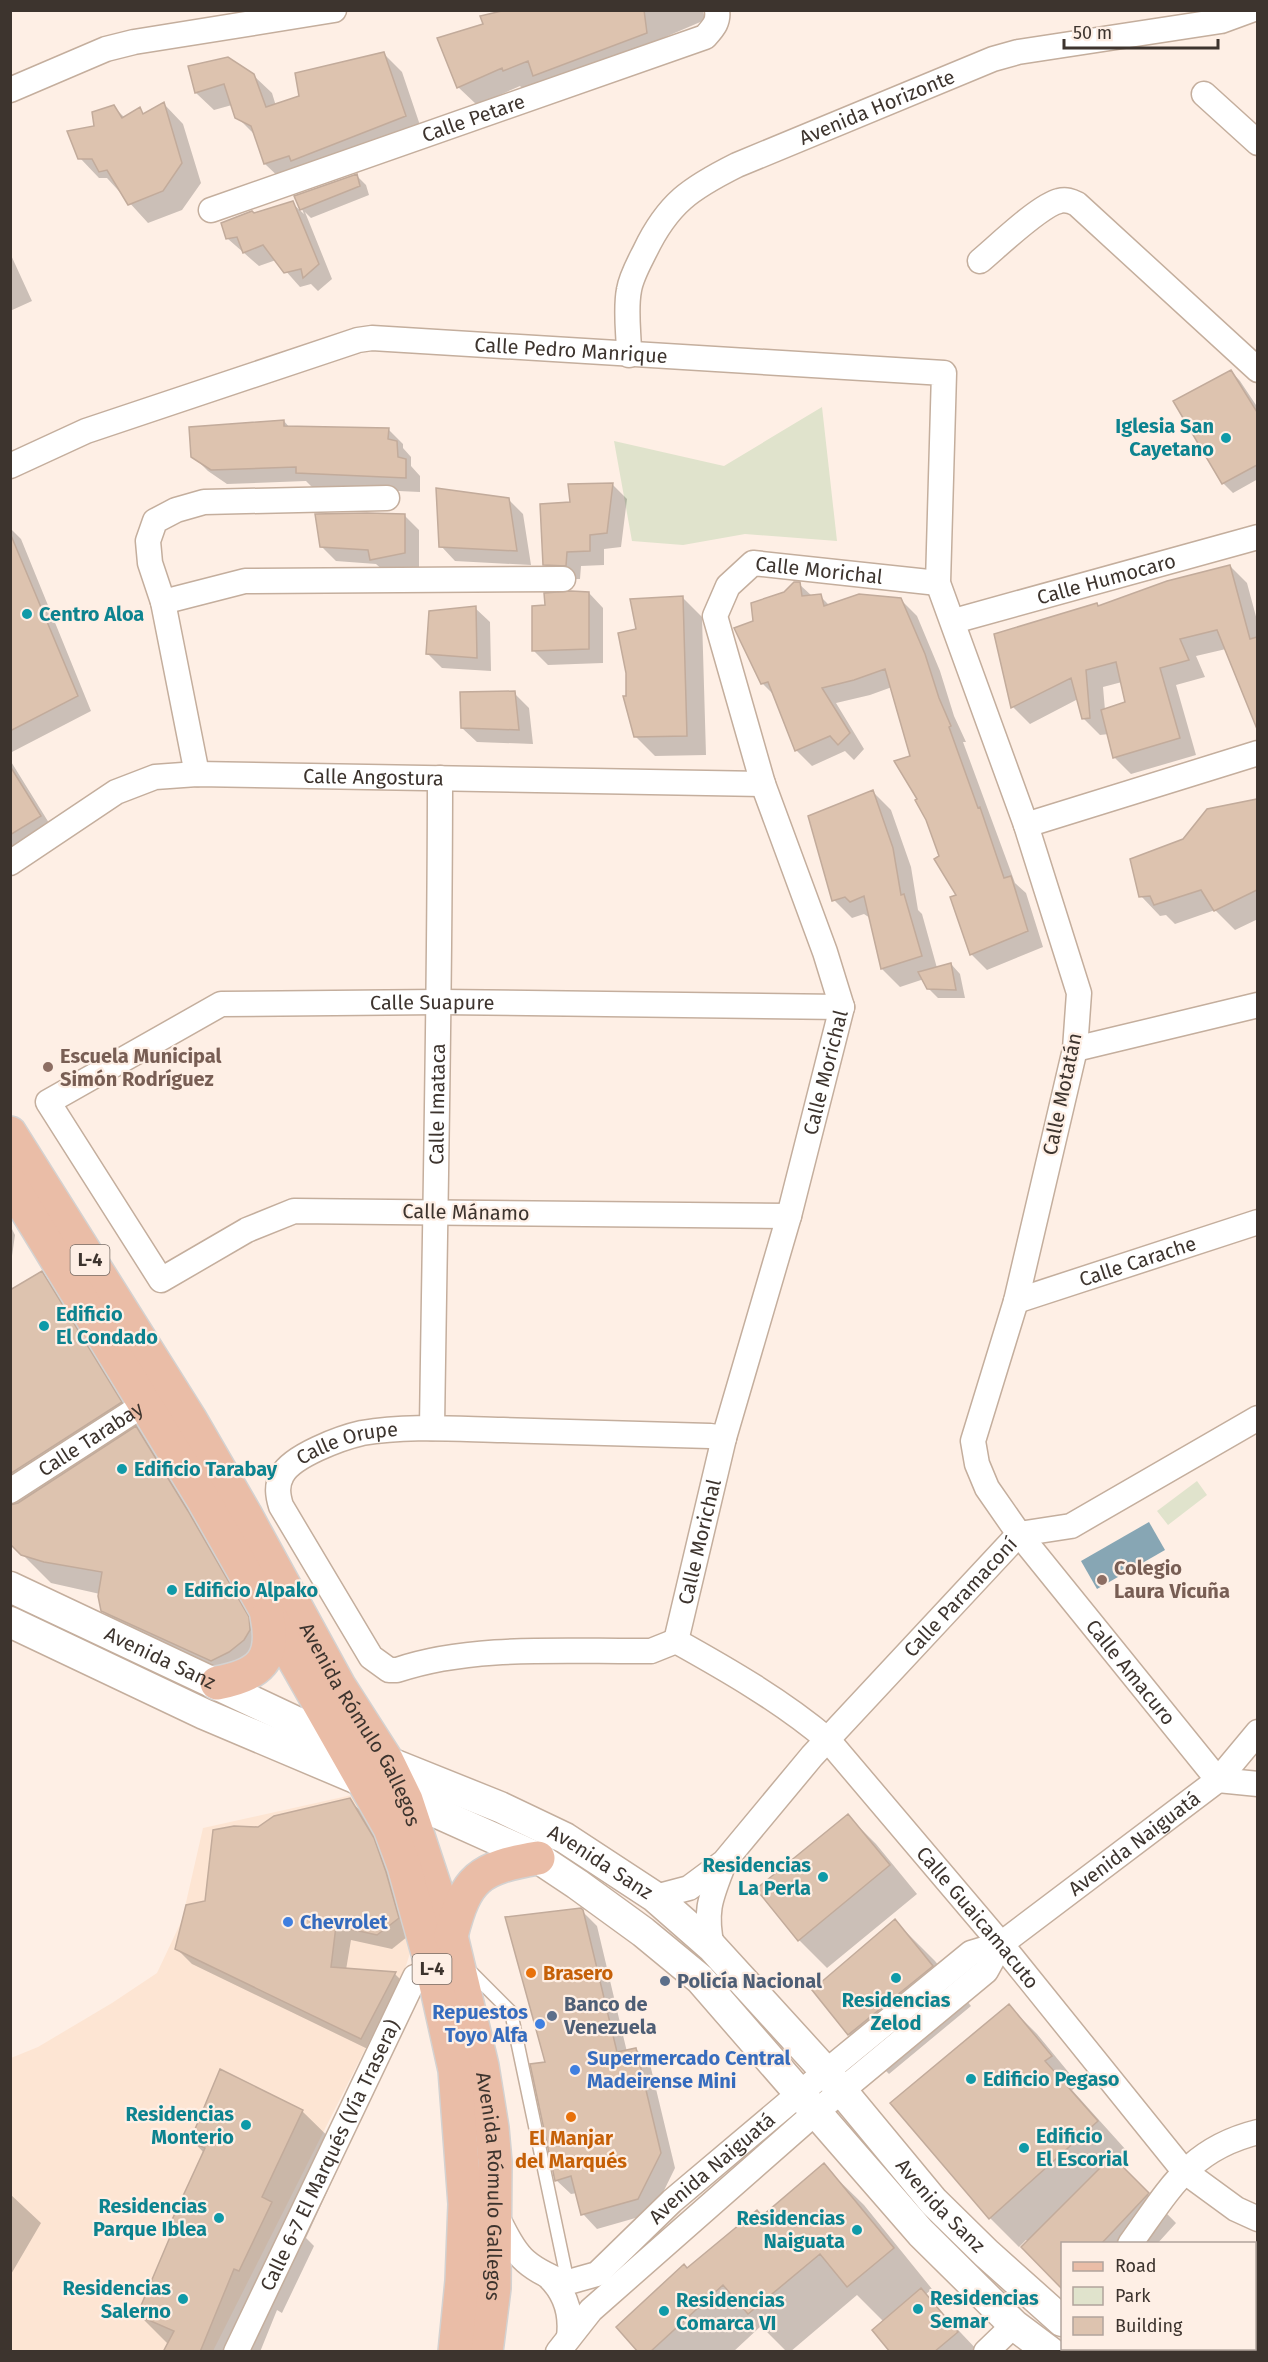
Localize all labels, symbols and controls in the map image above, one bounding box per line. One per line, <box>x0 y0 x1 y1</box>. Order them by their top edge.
scale bar <box>1064 12 1218 50</box>
text: 50 m <box>1073 22 1112 44</box>
street label: Avenida Horizonte <box>796 64 958 150</box>
street label: Calle Petare <box>419 89 528 147</box>
street label: Calle Pedro Manrique <box>474 332 668 368</box>
place label: Iglesia San Cayetano <box>1115 414 1214 461</box>
marker: Iglesia San Cayetano <box>1219 431 1233 445</box>
street label: Calle Humocaro <box>1034 548 1178 609</box>
street label: Calle Morichal <box>754 551 884 589</box>
place label: Centro Aloa <box>39 602 144 626</box>
marker: Centro Aloa <box>20 607 34 621</box>
street label: Calle Angostura <box>303 764 444 790</box>
street label: Calle Suapure <box>370 990 495 1015</box>
street label: Calle Morichal <box>798 1007 853 1137</box>
street label: Calle Motatán <box>1037 1031 1087 1157</box>
street label: Calle Imataca <box>424 1043 450 1165</box>
place label: Escuela Municipal Simón Rodríguez <box>60 1044 222 1091</box>
marker: Escuela Municipal Simón Rodríguez <box>41 1060 55 1074</box>
street label: Calle Mánamo <box>402 1199 530 1225</box>
street label: Calle Carache <box>1076 1231 1199 1292</box>
road number: L-4 <box>70 1245 110 1275</box>
place label: Edificio El Condado <box>56 1302 158 1349</box>
marker: Edificio El Condado <box>37 1319 51 1333</box>
street label: Calle Tarabay <box>34 1396 148 1481</box>
street label: Calle Orupe <box>292 1417 399 1470</box>
place label: Edificio Tarabay <box>134 1457 278 1481</box>
marker: Edificio Tarabay <box>115 1462 129 1476</box>
street label: Calle Morichal <box>673 1477 726 1607</box>
street label: Calle Paramaconí <box>899 1532 1022 1662</box>
place label: Colegio Laura Vicuña <box>1114 1556 1230 1603</box>
marker: Colegio Laura Vicuña <box>1095 1573 1109 1587</box>
place label: Edificio Alpako <box>184 1578 319 1602</box>
marker: Edificio Alpako <box>165 1583 179 1597</box>
street label: Calle Amacuro <box>1081 1615 1181 1730</box>
street label: Avenida Rómulo Gallegos <box>295 1618 426 1829</box>
street label: Avenida Sanz <box>101 1621 220 1694</box>
street label: Avenida Naiguatá <box>1064 1786 1205 1901</box>
street label: Avenida Sanz <box>544 1820 658 1904</box>
street label: Calle Guaicamacuto <box>911 1841 1044 1994</box>
place label: Residencias La Perla <box>702 1853 811 1900</box>
marker: Residencias La Perla <box>816 1870 830 1884</box>
place label: Chevrolet <box>300 1910 388 1934</box>
marker: Chevrolet <box>281 1915 295 1929</box>
road number: L-4 <box>412 1954 452 1984</box>
place label: Brasero <box>543 1961 614 1985</box>
marker: Brasero <box>524 1966 538 1980</box>
place label: Policía Nacional <box>677 1969 822 1993</box>
marker: Residencias Zelod <box>889 1971 903 1985</box>
marker: Policía Nacional <box>658 1974 672 1988</box>
place label: Residencias Zelod <box>842 1988 951 2035</box>
place label: Banco de Venezuela <box>563 1992 657 2039</box>
place label: Repuestos Toyo Alfa <box>432 2000 528 2047</box>
marker: Banco de Venezuela <box>545 2009 559 2023</box>
street label: Calle 6-7 El Marqués (Vía Trasera) <box>255 2016 405 2295</box>
marker: Repuestos Toyo Alfa <box>533 2017 547 2031</box>
place label: Supermercado Central Madeirense Mini <box>587 2046 790 2093</box>
marker: Supermercado Central Madeirense Mini <box>568 2063 582 2077</box>
place label: Edificio Pegaso <box>983 2067 1120 2091</box>
street label: Avenida Rómulo Gallegos <box>471 2070 507 2302</box>
marker: Edificio Pegaso <box>964 2072 978 2086</box>
place label: Residencias Monterio <box>125 2102 234 2149</box>
street label: Avenida Naiguatá <box>644 2107 780 2229</box>
marker: El Manjar del Marqués <box>564 2110 578 2124</box>
marker: Residencias Monterio <box>239 2118 253 2132</box>
place label: Edificio El Escorial <box>1036 2124 1128 2171</box>
place label: El Manjar del Marqués <box>515 2126 627 2173</box>
marker: Edificio El Escorial <box>1017 2141 1031 2155</box>
street label: Avenida Sanz <box>891 2154 990 2258</box>
place label: Residencias Parque Iblea <box>93 2194 207 2241</box>
place label: Residencias Naiguata <box>736 2206 845 2253</box>
marker: Residencias Parque Iblea <box>212 2211 226 2225</box>
marker: Residencias Naiguata <box>850 2223 864 2237</box>
legend <box>1061 2242 1256 2350</box>
text: Road <box>1115 2255 1157 2277</box>
place label: Residencias Salerno <box>62 2276 171 2323</box>
text: Park <box>1115 2285 1151 2307</box>
place label: Residencias Semar <box>930 2286 1039 2333</box>
place label: Residencias Comarca VI <box>676 2288 785 2335</box>
marker: Residencias Salerno <box>176 2292 190 2306</box>
marker: Residencias Semar <box>911 2302 925 2316</box>
marker: Residencias Comarca VI <box>657 2304 671 2318</box>
text: Building <box>1115 2315 1183 2337</box>

